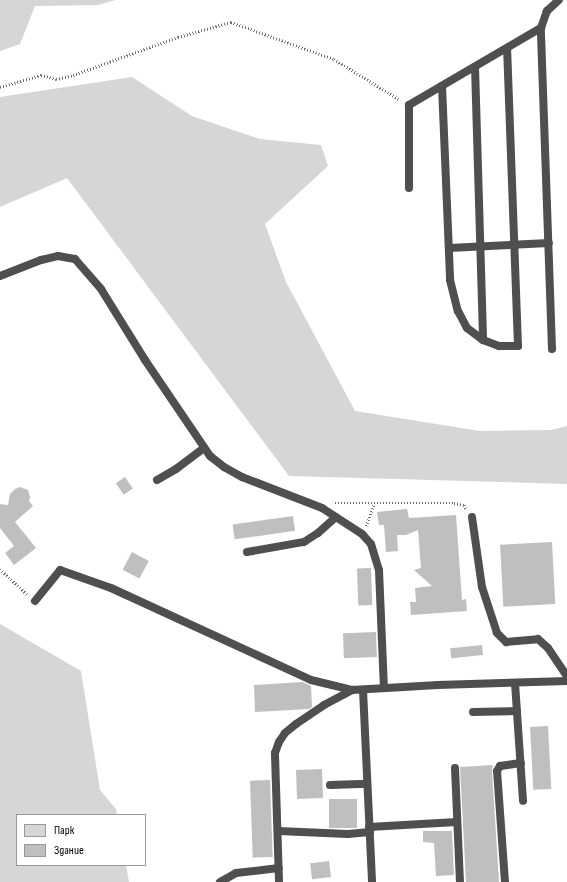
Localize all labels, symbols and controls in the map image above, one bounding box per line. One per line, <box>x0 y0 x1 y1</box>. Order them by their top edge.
legend <box>16 814 146 866</box>
text: Парк <box>54 823 74 838</box>
text: Здание <box>54 843 84 858</box>

